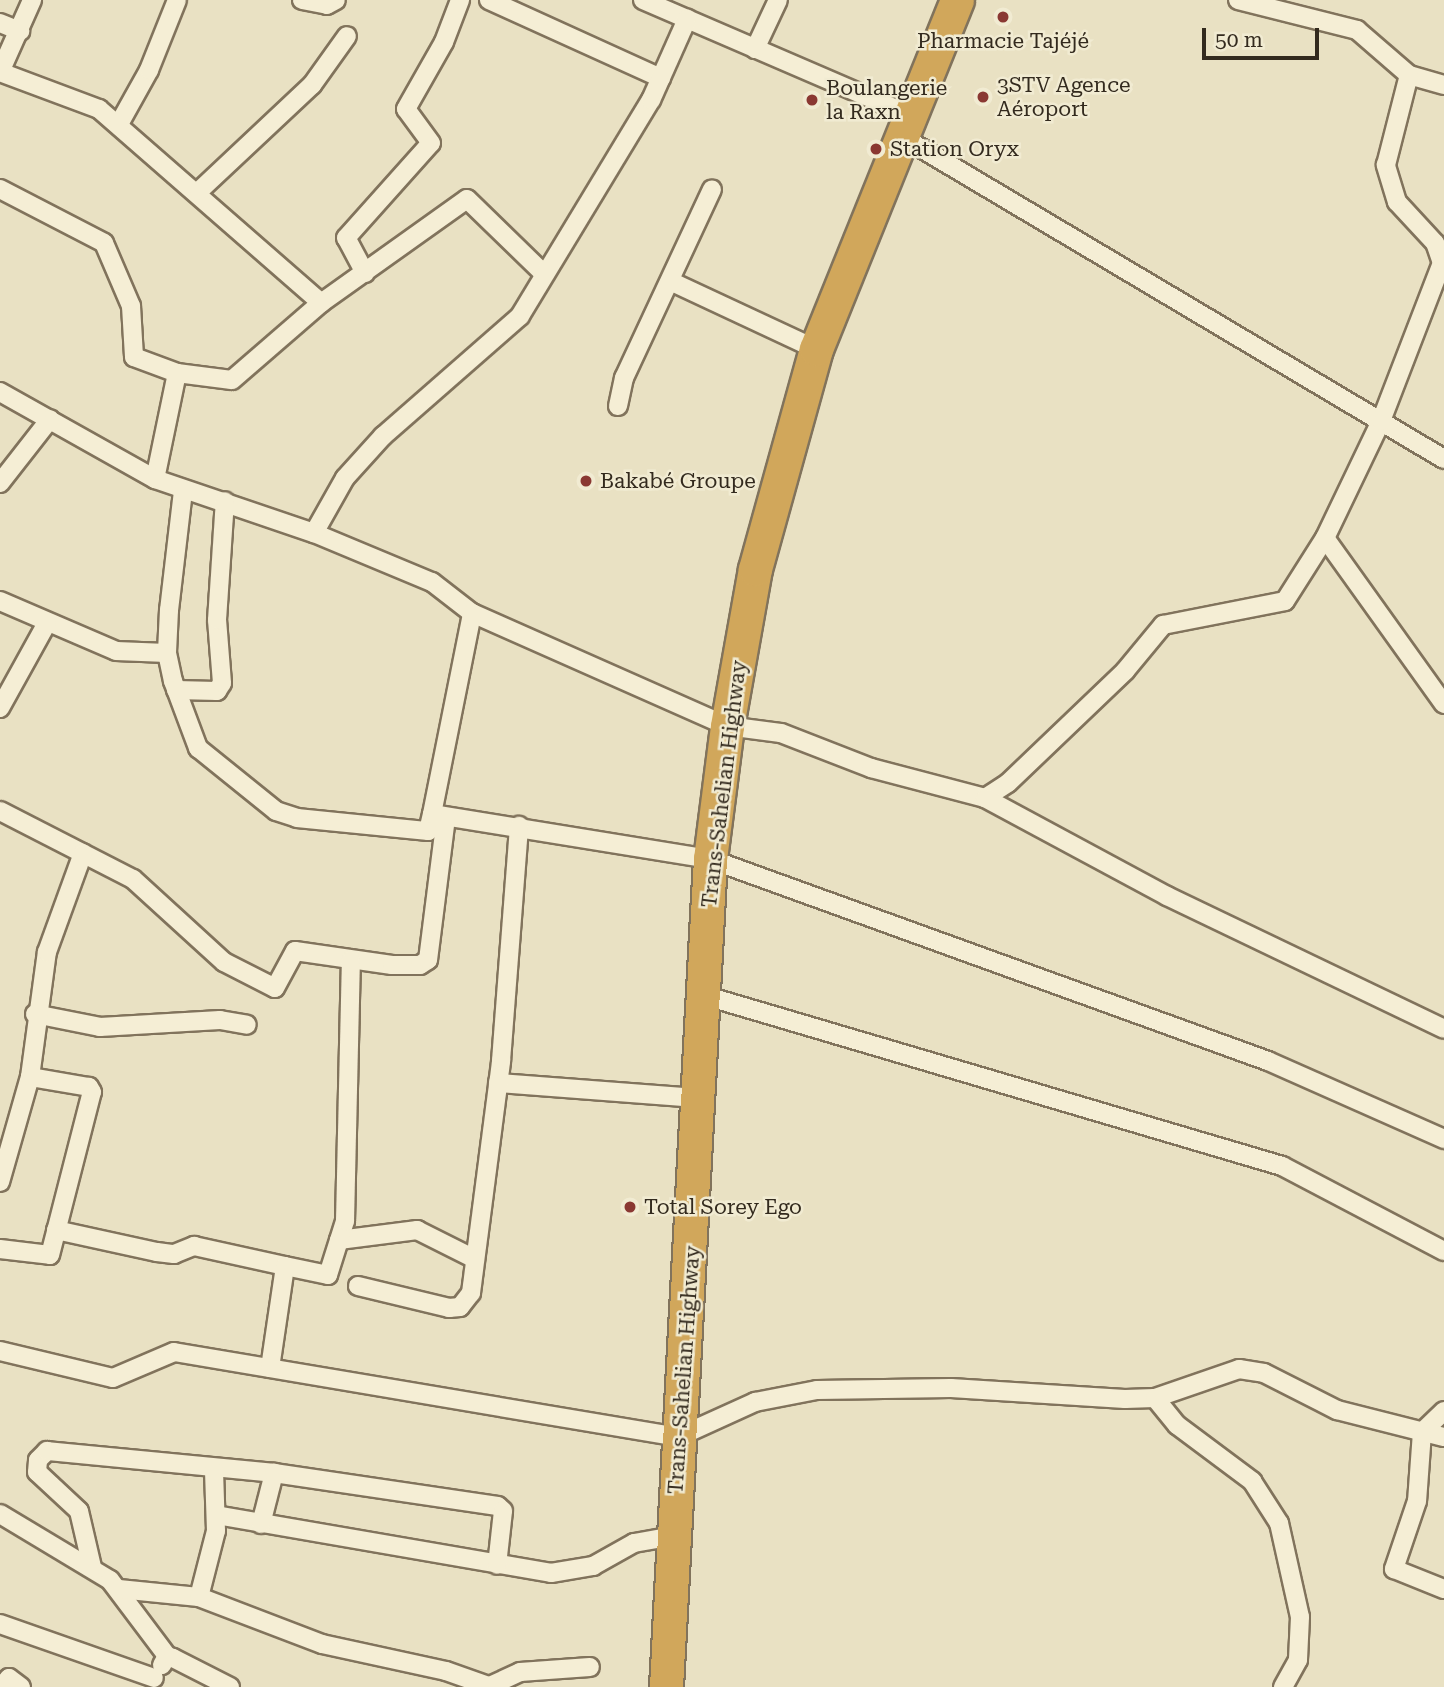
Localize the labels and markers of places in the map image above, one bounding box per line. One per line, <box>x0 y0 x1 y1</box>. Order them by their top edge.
marker: Pharmacie Tajéjé <box>995 9 1011 25</box>
place label: Pharmacie Tajéjé <box>917 28 1089 54</box>
place label: 3STV Agence Aéroport <box>997 72 1130 122</box>
place label: Boulangerie la Raxn <box>826 75 947 125</box>
marker: 3STV Agence Aéroport <box>975 89 991 105</box>
marker: Boulangerie la Raxn <box>804 92 820 108</box>
place label: Station Oryx <box>890 136 1019 162</box>
marker: Station Oryx <box>868 141 884 157</box>
place label: Bakabé Groupe <box>600 468 756 494</box>
marker: Bakabé Groupe <box>578 473 594 489</box>
place label: Total Sorey Ego <box>644 1194 802 1220</box>
marker: Total Sorey Ego <box>622 1199 638 1215</box>

